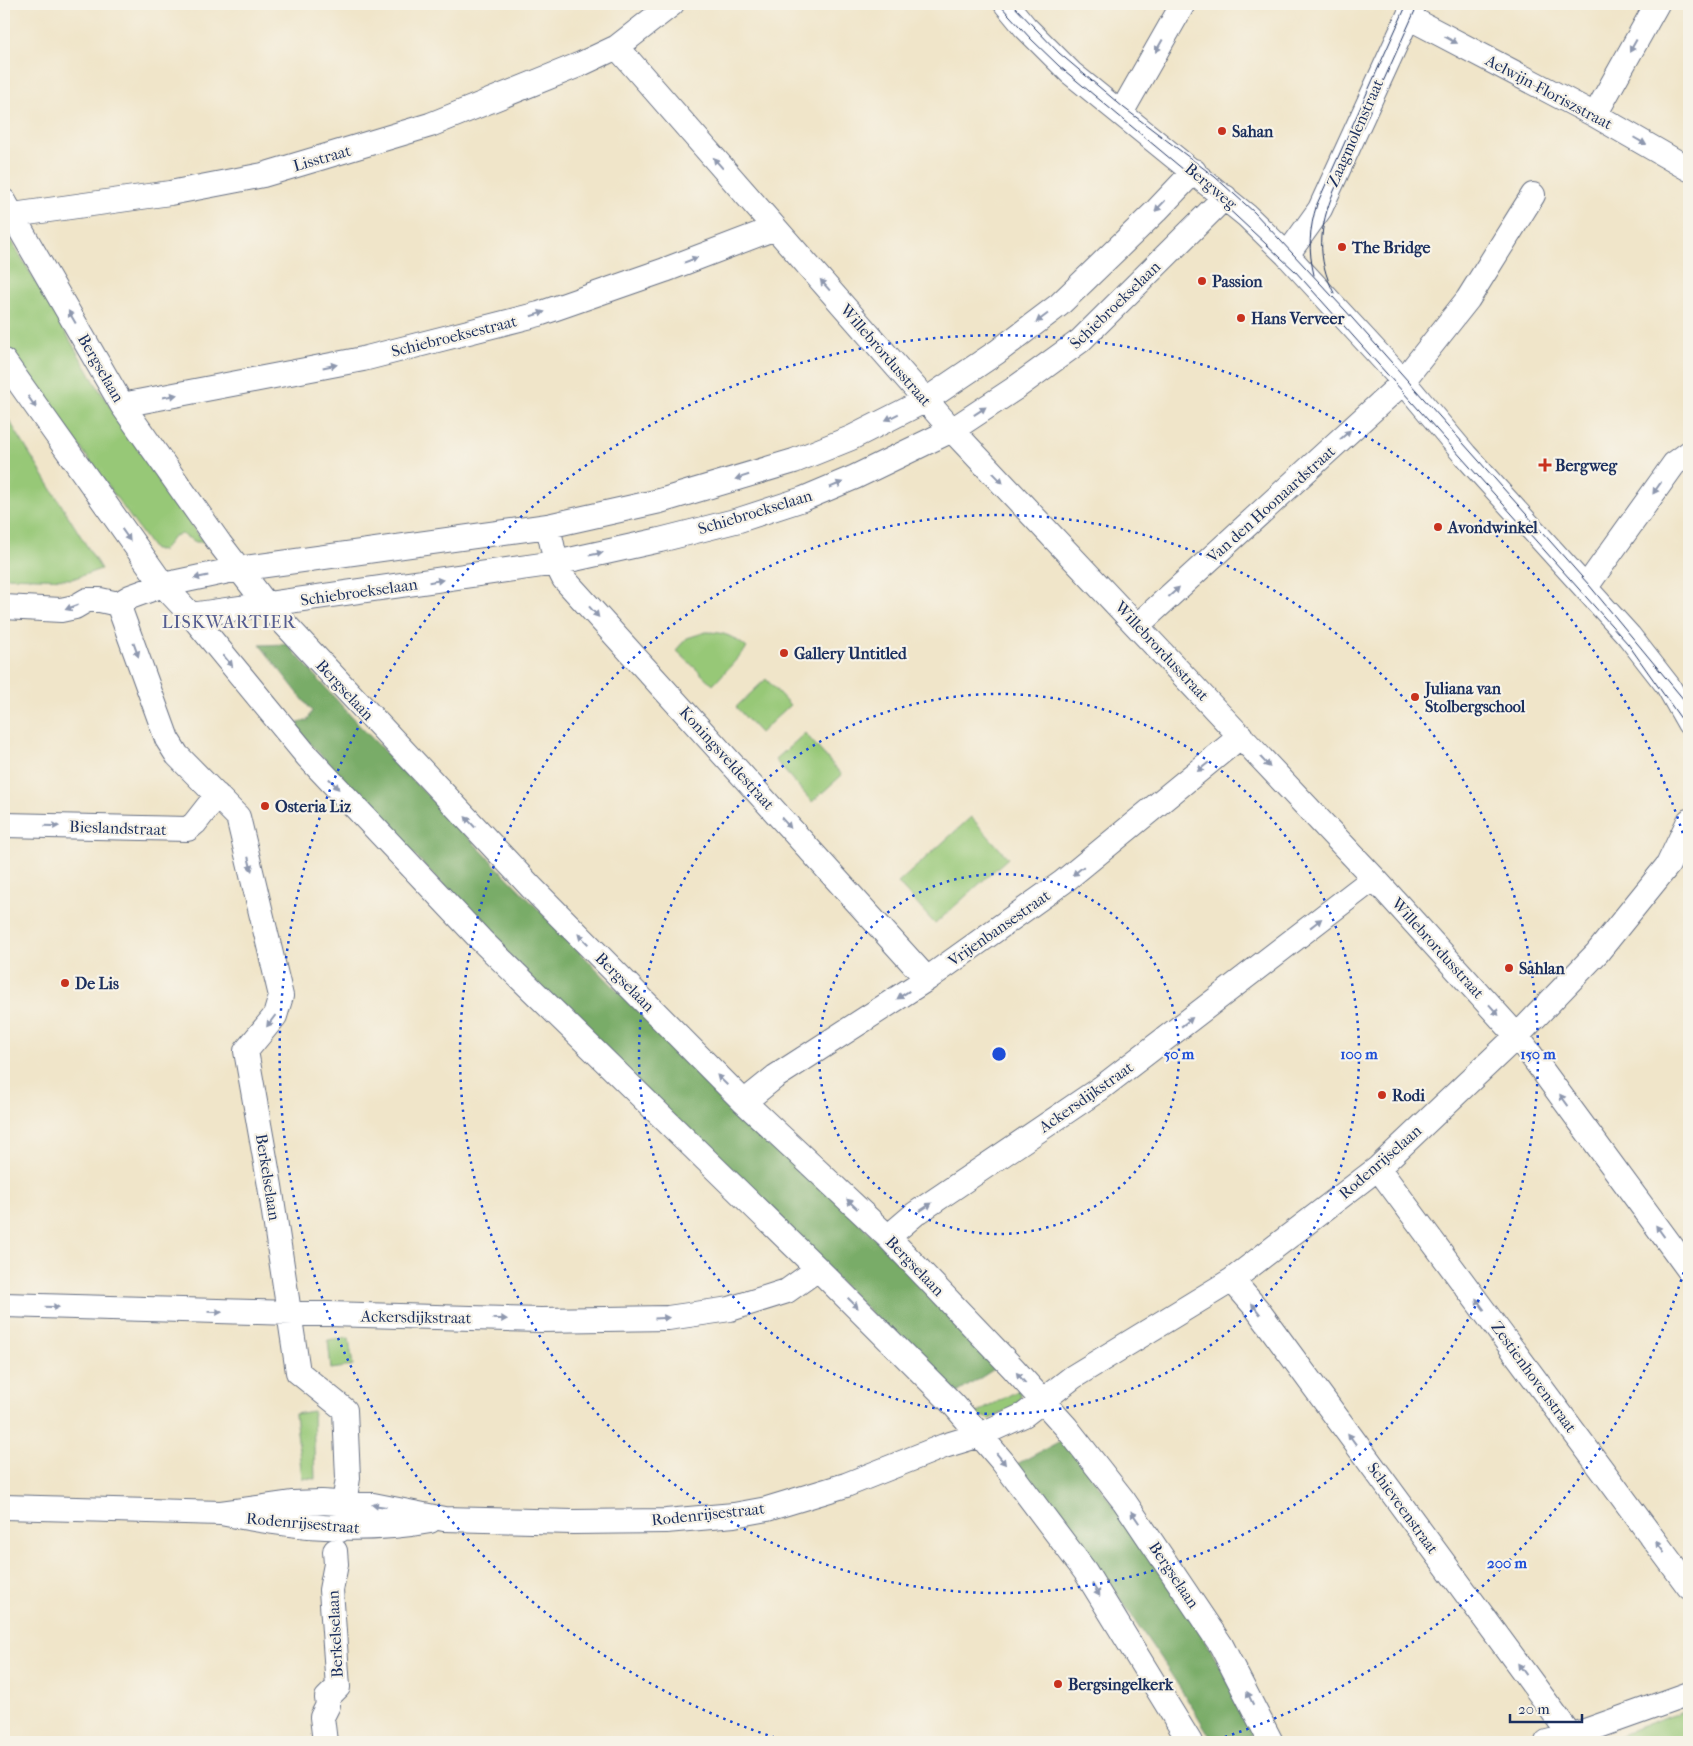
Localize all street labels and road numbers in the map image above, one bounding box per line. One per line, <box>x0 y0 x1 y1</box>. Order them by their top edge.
street label: Aelwijn-Floriszstraat <box>1481 50 1616 134</box>
street label: Zaagmolenstraat <box>1323 76 1387 190</box>
street label: Lisstraat <box>291 141 353 175</box>
street label: Bergweg <box>1181 159 1241 213</box>
street label: Schiebroekselaan <box>1066 257 1165 353</box>
street label: Willebrordusstraat <box>836 299 936 410</box>
street label: Schiebroeksestraat <box>389 311 519 361</box>
street label: Bergselaan <box>74 330 129 406</box>
street label: Van den Hoonaardstraat <box>1202 441 1339 567</box>
street label: Schiebroekselaan <box>696 485 815 538</box>
street label: Schiebroekselaan <box>299 574 420 610</box>
street label: Willebrordusstraat <box>1110 597 1213 705</box>
street label: Bergselaan <box>312 656 378 725</box>
street label: Koningsveldestraat <box>676 702 779 814</box>
street label: Bieslandstraat <box>69 817 167 839</box>
street label: Vrijenbansestraat <box>944 886 1054 971</box>
street label: Willebrordusstraat <box>1387 893 1488 1003</box>
street label: Bergselaan <box>591 948 659 1016</box>
street label: Ackersdijkstraat <box>1034 1057 1137 1137</box>
street label: Rodenrijselaan <box>1335 1120 1426 1203</box>
street label: Berkelselaan <box>252 1132 284 1222</box>
street label: Bergselaan <box>882 1232 949 1300</box>
street label: Ackersdijkstraat <box>360 1307 472 1327</box>
street label: Zestienhovenstraat <box>1487 1318 1581 1437</box>
street label: Schieveenstraat <box>1363 1459 1443 1558</box>
street label: Rodenrijsestraat <box>650 1499 766 1529</box>
street label: Rodenrijsestraat <box>246 1509 361 1537</box>
street label: Bergselaan <box>1145 1538 1203 1612</box>
street label: Berkelselaan <box>323 1589 347 1678</box>

